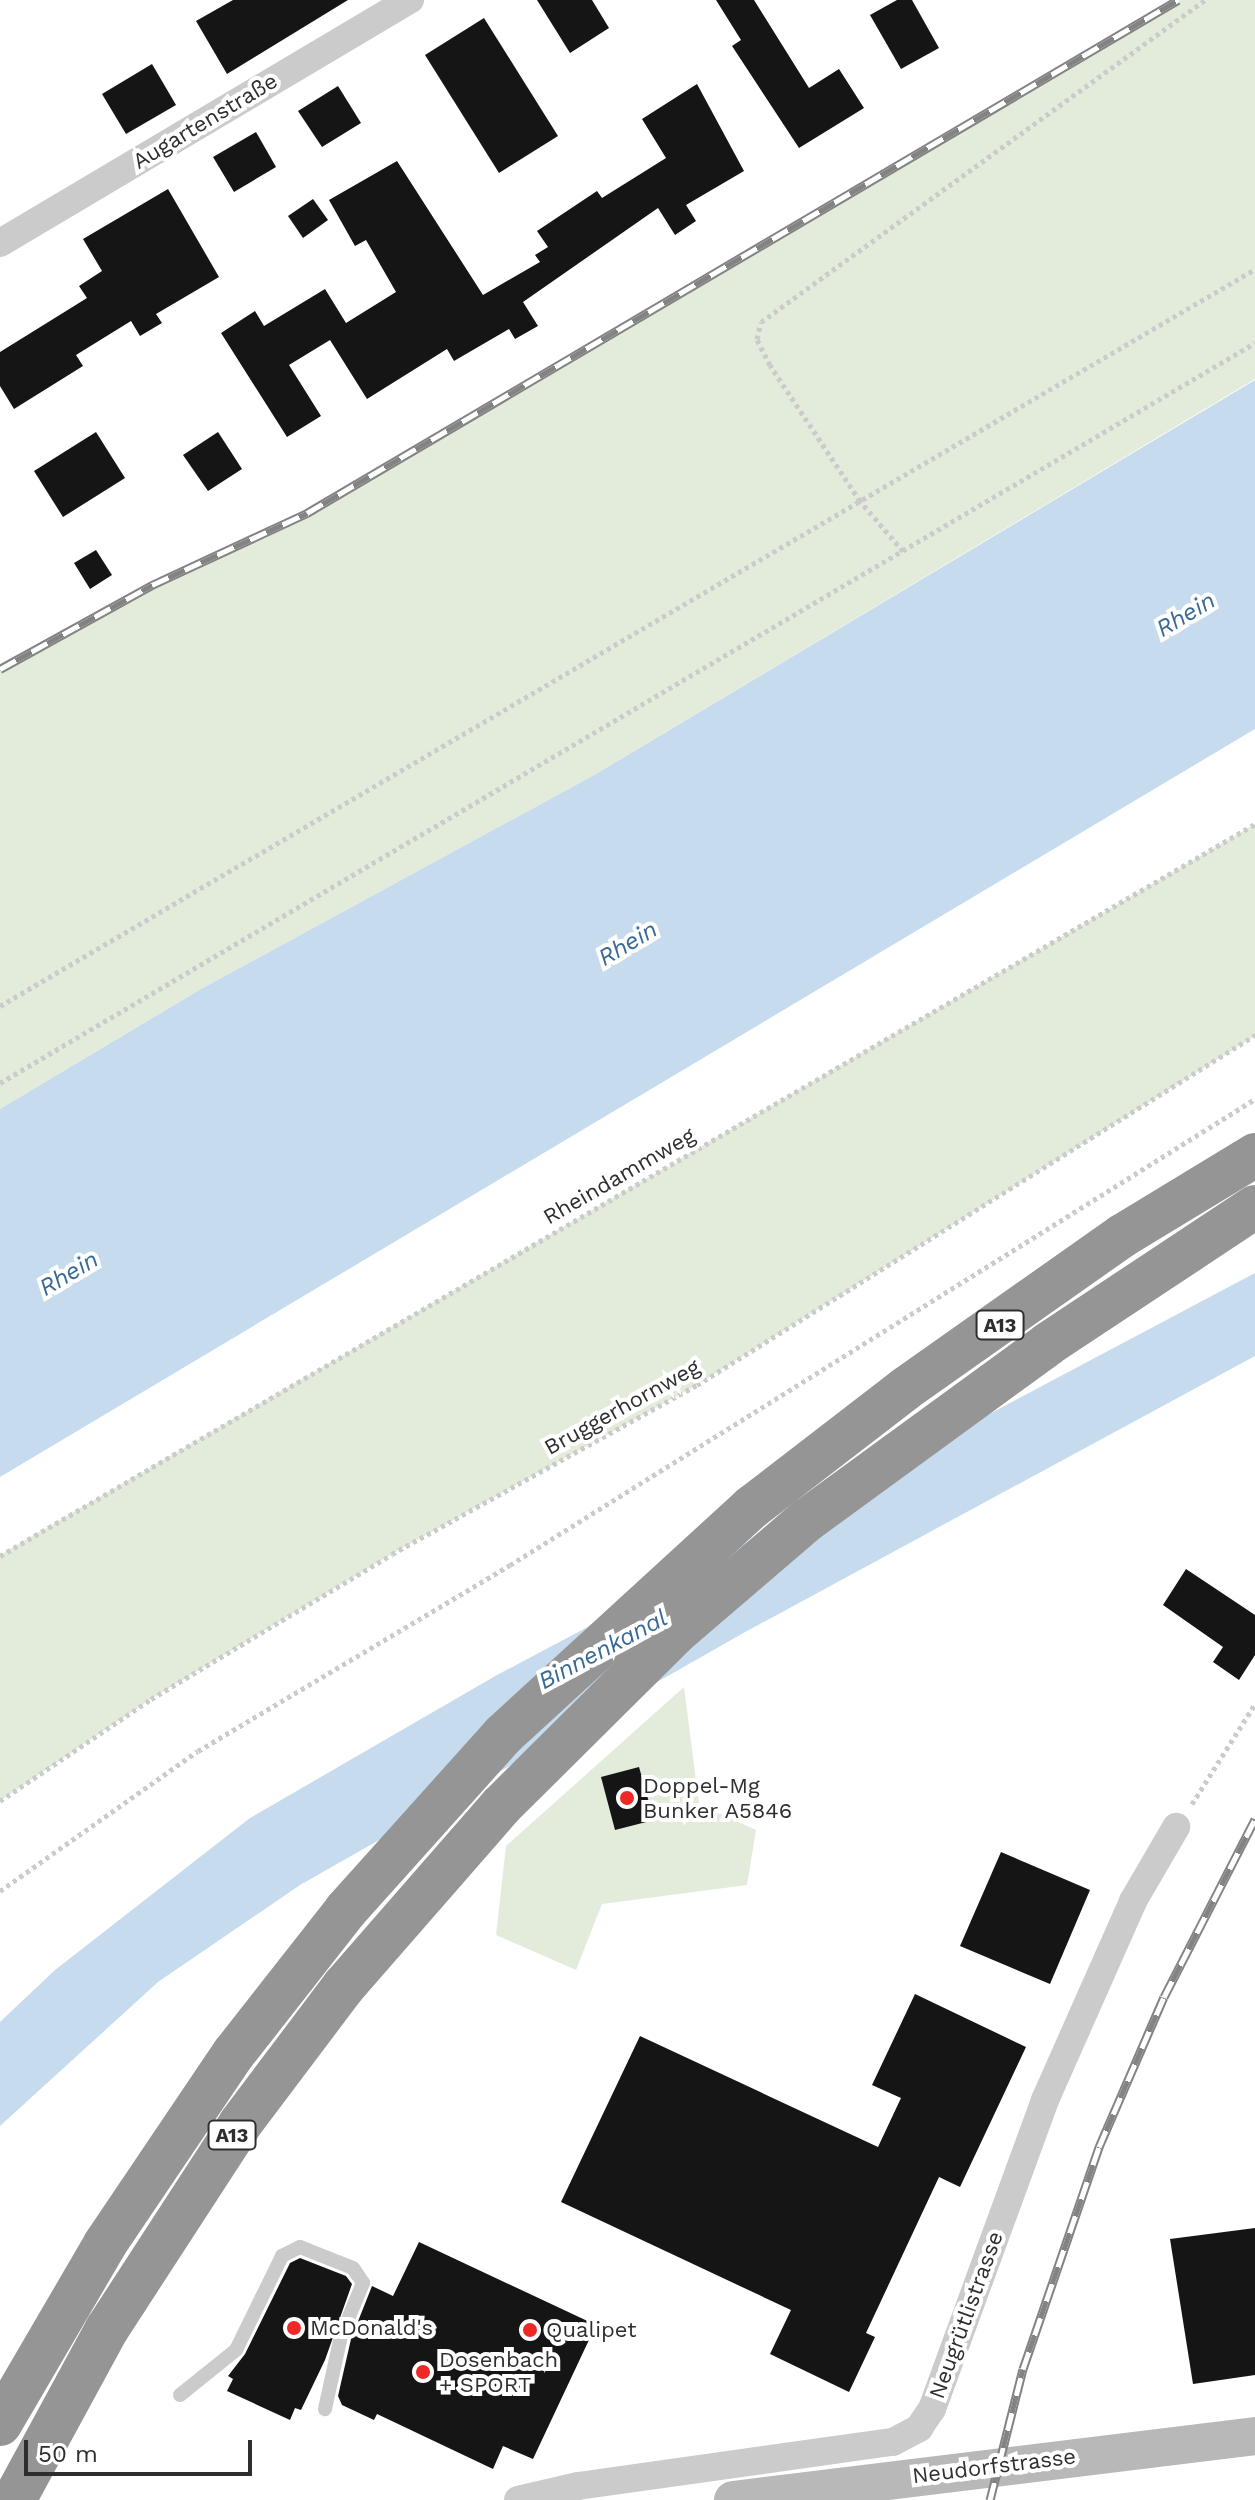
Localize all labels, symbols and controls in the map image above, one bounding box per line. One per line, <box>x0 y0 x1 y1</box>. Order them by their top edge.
street label: Augartenstraße <box>128 67 282 175</box>
water label: Rhein <box>1151 586 1221 644</box>
water label: Rhein <box>593 915 663 973</box>
street label: Rheindammweg <box>538 1122 700 1230</box>
water label: Rhein <box>34 1245 104 1303</box>
road number: A13 <box>974 1309 1026 1341</box>
street label: Bruggerhornweg <box>540 1353 704 1461</box>
water label: Binnenkanal <box>533 1604 673 1696</box>
place label: Doppel-Mg Bunker A5846 <box>643 1772 794 1824</box>
marker: Doppel-Mg Bunker A5846 <box>618 1789 636 1807</box>
road number: A13 <box>206 2119 258 2151</box>
street label: Neugrütlistrasse <box>923 2228 1009 2402</box>
place label: McDonald's <box>310 2315 433 2341</box>
place label: Qualipet <box>546 2317 636 2343</box>
marker: McDonald's <box>285 2319 303 2337</box>
marker: Qualipet <box>521 2321 539 2339</box>
place label: Dosenbach + SPORT <box>439 2346 558 2398</box>
marker: Dosenbach + SPORT <box>414 2363 432 2381</box>
scale bar <box>28 2424 256 2474</box>
text: 50 m <box>38 2440 98 2468</box>
street label: Neudorfstrasse <box>911 2443 1077 2489</box>

